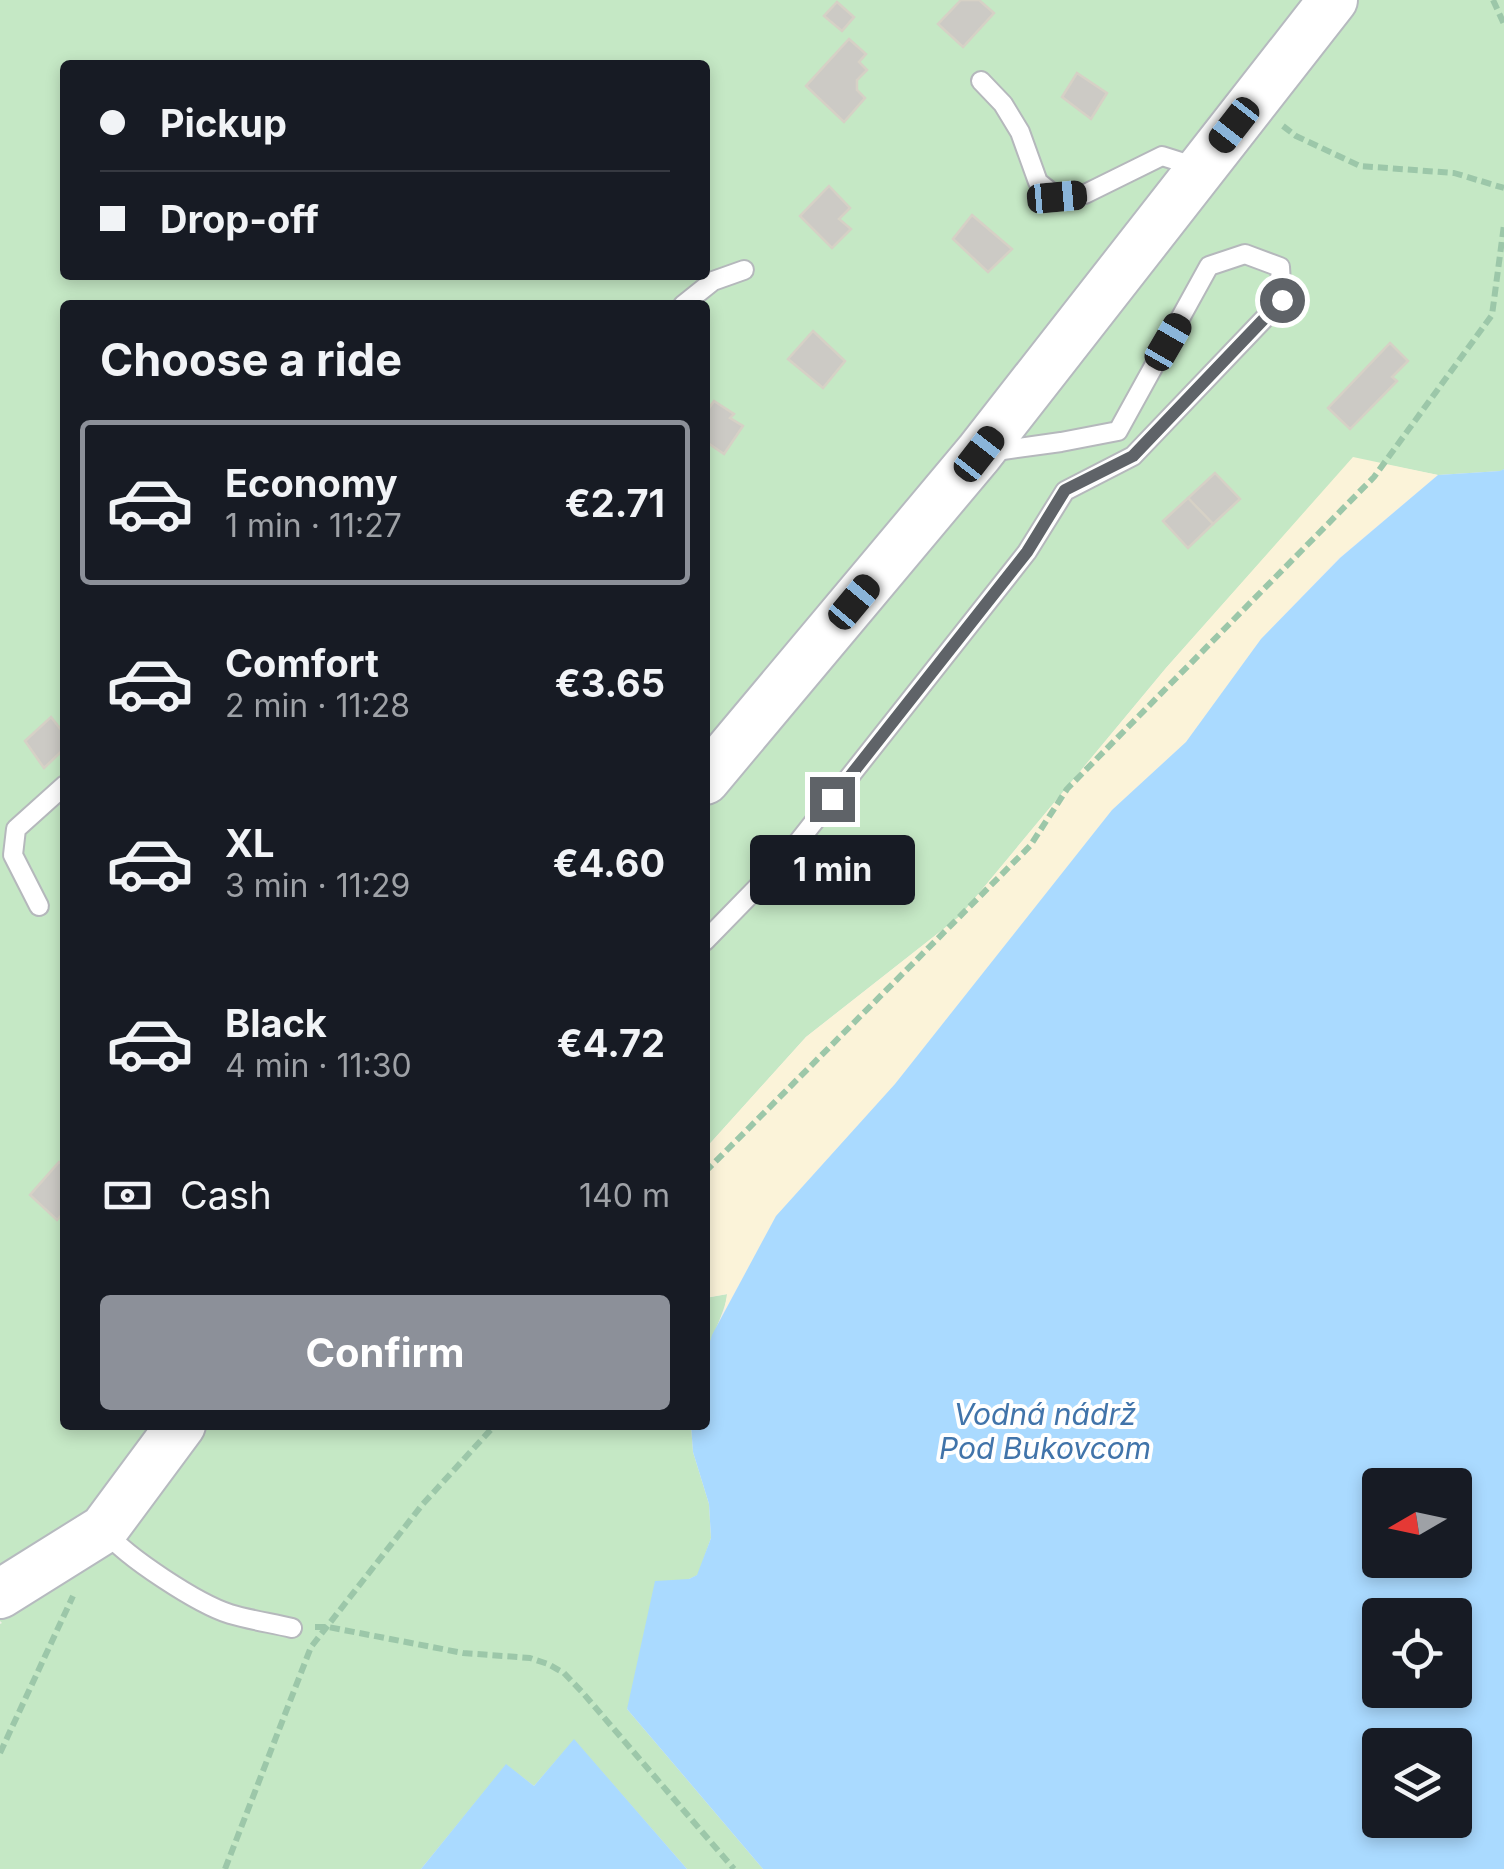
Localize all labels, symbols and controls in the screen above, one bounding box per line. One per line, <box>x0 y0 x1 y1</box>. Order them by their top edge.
car <box>1204 92 1264 158</box>
text: Pickup <box>160 100 287 146</box>
car <box>1026 179 1088 215</box>
text: Drop-off <box>160 196 319 242</box>
route start <box>1260 278 1305 323</box>
car <box>1140 309 1196 375</box>
text: Choose a ride <box>100 332 402 387</box>
car <box>949 421 1009 487</box>
icon: car <box>105 458 195 548</box>
text: Economy <box>225 460 398 506</box>
text: €2.71 <box>565 480 665 526</box>
text: 1 min · 11:27 <box>225 506 402 545</box>
car <box>823 569 885 635</box>
icon: car <box>105 638 195 728</box>
text: Comfort <box>225 640 379 686</box>
text: €3.65 <box>555 660 665 706</box>
text: 2 min · 11:28 <box>225 686 410 725</box>
route end <box>810 777 855 822</box>
icon: car <box>105 818 195 908</box>
text: XL <box>225 820 275 866</box>
callout: 1 min <box>750 834 914 904</box>
text: €4.60 <box>553 840 665 886</box>
text: 1 min <box>793 850 872 889</box>
text: 3 min · 11:29 <box>225 866 410 905</box>
icon: car <box>105 998 195 1088</box>
text: Black <box>225 1000 327 1046</box>
text: €4.72 <box>557 1020 665 1066</box>
text: 4 min · 11:30 <box>225 1046 412 1085</box>
icon: cash <box>100 1168 155 1223</box>
text: Cash <box>180 1172 272 1218</box>
text: 140 m <box>579 1176 670 1215</box>
button: Confirm <box>100 1295 670 1410</box>
water label: Vodná nádrž Pod Bukovcom <box>939 1396 1151 1466</box>
north arrow <box>1362 1468 1472 1578</box>
map controls <box>1362 1468 1472 1838</box>
button: locate <box>1362 1598 1472 1708</box>
button: layers <box>1362 1728 1472 1838</box>

